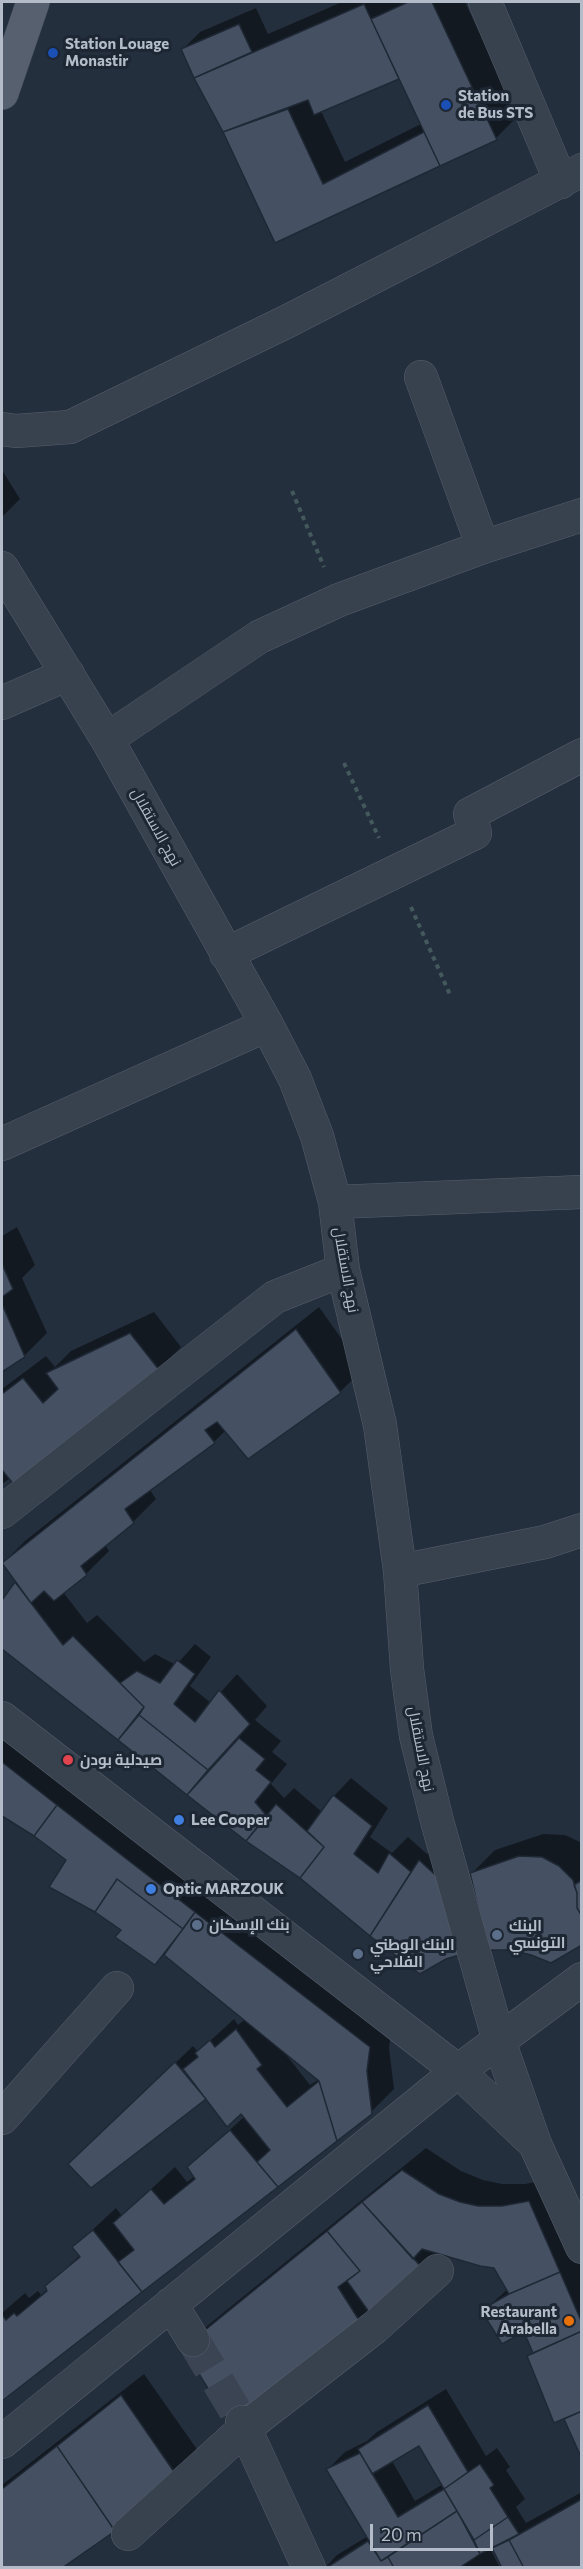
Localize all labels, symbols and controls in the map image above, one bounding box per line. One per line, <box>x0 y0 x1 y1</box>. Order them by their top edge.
place label: Station Louage Monastir <box>65 35 169 70</box>
marker: Station Louage Monastir <box>46 46 60 60</box>
place label: Station de Bus STS <box>458 87 533 122</box>
marker: Station de Bus STS <box>439 98 453 112</box>
street label: نهج الاستقلال <box>127 785 185 869</box>
street label: نهج الاستقلال <box>330 1226 362 1314</box>
street label: نهج الاستقلال <box>404 1705 438 1793</box>
place label: صيدلية بودن <box>80 1751 162 1769</box>
marker: صيدلية بودن <box>61 1753 75 1767</box>
place label: Lee Cooper <box>191 1811 270 1829</box>
marker: Lee Cooper <box>172 1813 186 1827</box>
place label: Optic MARZOUK <box>163 1880 284 1898</box>
marker: Optic MARZOUK <box>144 1882 158 1896</box>
place label: بنك الإسكان <box>209 1916 290 1934</box>
place label: البنك التونسي <box>509 1917 566 1952</box>
marker: بنك الإسكان <box>190 1918 204 1932</box>
marker: البنك التونسي <box>490 1928 504 1942</box>
place label: البنك الوطني الفلاحي <box>370 1936 455 1971</box>
marker: البنك الوطني الفلاحي <box>351 1947 365 1961</box>
place label: Restaurant Arabella <box>481 2303 557 2338</box>
marker: Restaurant Arabella <box>562 2314 576 2328</box>
scale bar <box>373 2512 496 2550</box>
text: 20 m <box>381 2523 422 2545</box>

